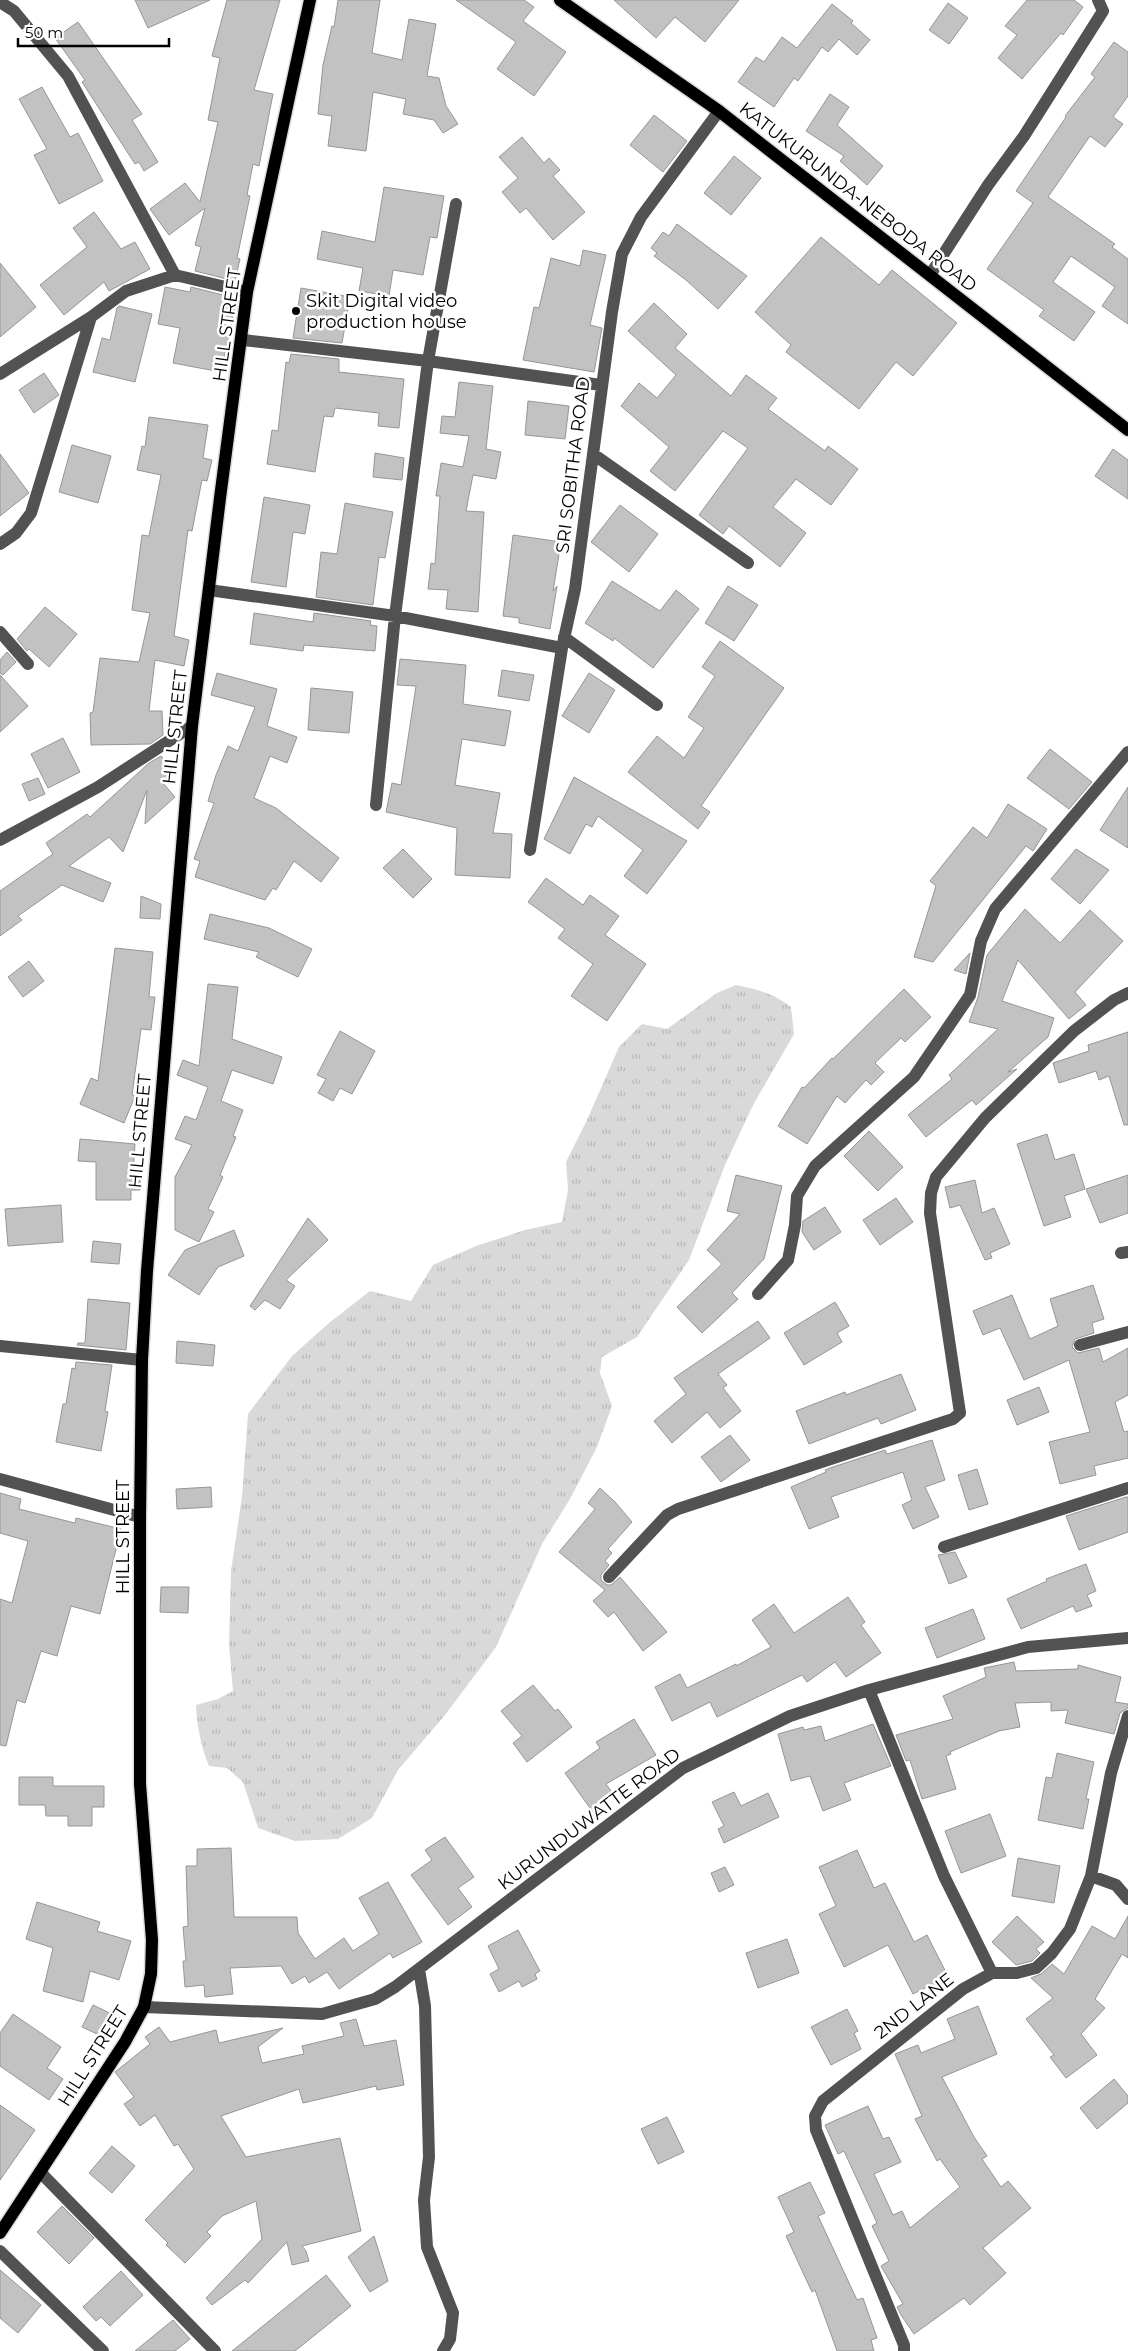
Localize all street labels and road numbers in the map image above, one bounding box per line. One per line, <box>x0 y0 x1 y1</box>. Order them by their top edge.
street label: KATUKURUNDA-NEBODA ROAD <box>735 97 981 297</box>
street label: HILL STREET <box>208 266 246 383</box>
street label: SRI SOBITHA ROAD <box>551 375 595 555</box>
street label: HILL STREET <box>158 668 192 785</box>
street label: HILL STREET <box>124 1072 156 1189</box>
street label: HILL STREET <box>112 1479 134 1594</box>
street label: KURUNDUWATTE ROAD <box>493 1743 685 1895</box>
street label: 2ND LANE <box>870 1968 958 2044</box>
street label: HILL STREET <box>53 2001 133 2110</box>

